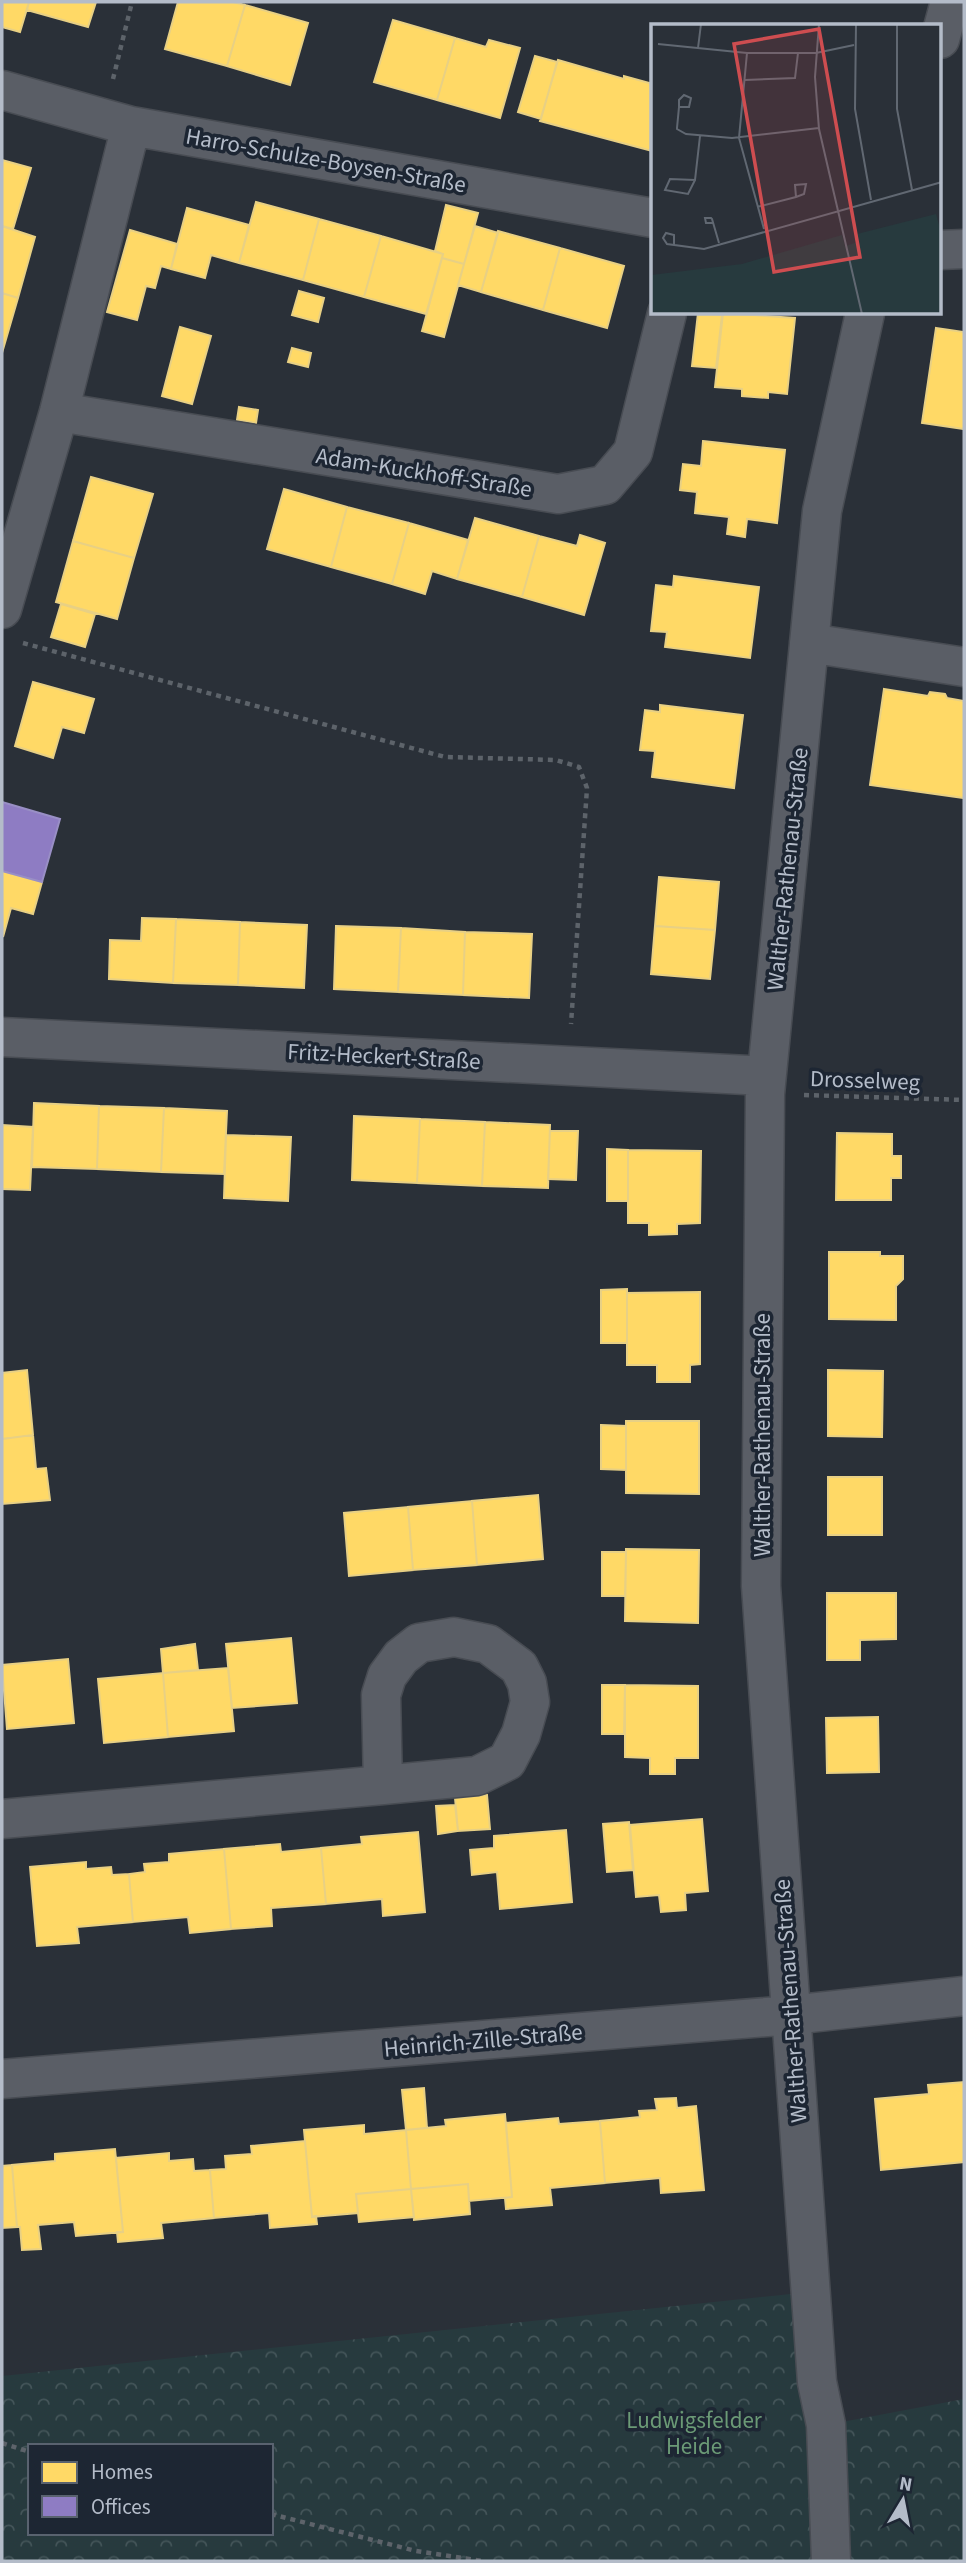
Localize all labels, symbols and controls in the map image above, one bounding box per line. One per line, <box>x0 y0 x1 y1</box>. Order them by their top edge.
inset map <box>651 24 942 315</box>
street label: Harro-Schulze-Boysen-Straße <box>183 120 469 201</box>
street label: Adam-Kuckhoff-Straße <box>314 439 534 506</box>
street label: Walther-Rathenau-Straße <box>758 746 817 992</box>
street label: Fritz-Heckert-Straße <box>287 1035 481 1078</box>
street label: Drosselweg <box>809 1062 921 1099</box>
street label: Walther-Rathenau-Straße <box>746 1313 779 1557</box>
street label: Walther-Rathenau-Straße <box>766 1878 815 2124</box>
street label: Heinrich-Zille-Straße <box>382 2015 584 2066</box>
park label: Ludwigsfelder Heide <box>626 2404 763 2463</box>
legend <box>28 2444 273 2535</box>
text: Homes <box>91 2457 153 2487</box>
north arrow <box>868 2465 938 2535</box>
text: N <box>897 2470 914 2499</box>
text: Offices <box>91 2492 151 2522</box>

